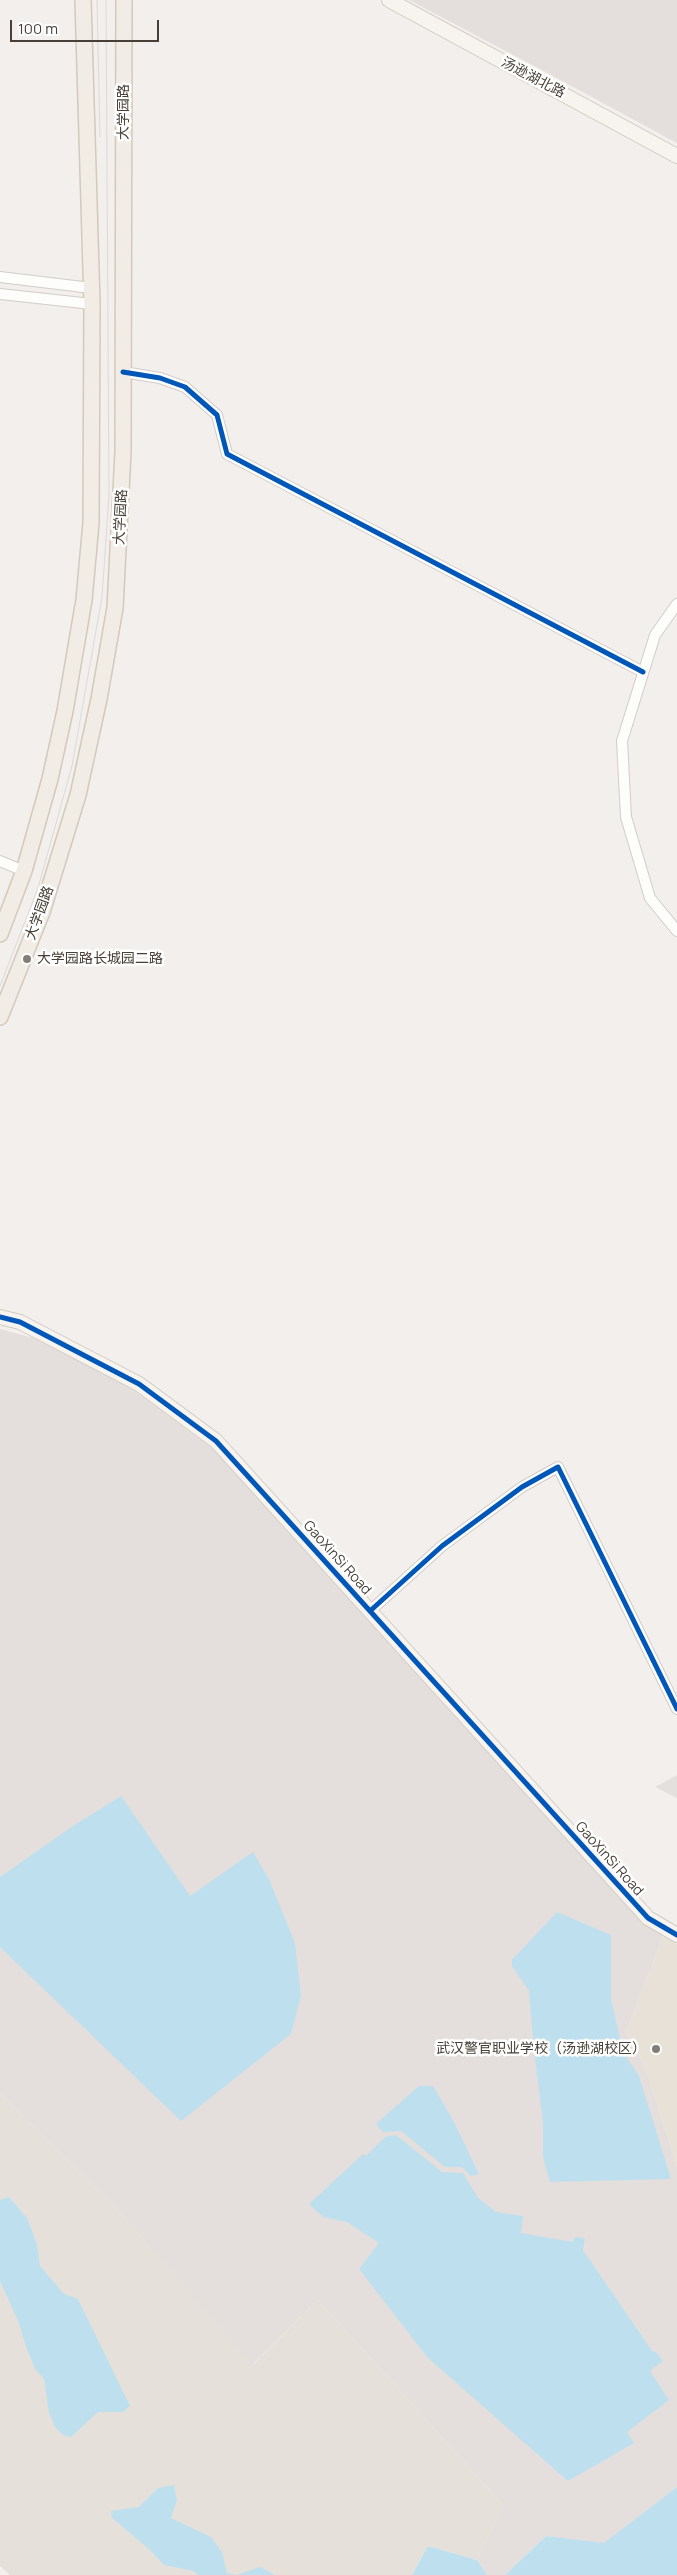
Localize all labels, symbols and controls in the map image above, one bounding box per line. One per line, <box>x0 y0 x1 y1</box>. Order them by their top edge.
scale bar <box>12 10 161 42</box>
text: 100 m <box>18 18 58 39</box>
street label: 汤逊湖北路 <box>498 54 568 102</box>
street label: 大学园路 <box>116 84 132 140</box>
street label: 大学园路 <box>111 489 131 545</box>
street label: 大学园路 <box>23 884 57 942</box>
place label: 大学园路长城园二路 <box>37 951 163 967</box>
marker: 大学园路长城园二路 <box>21 953 33 965</box>
street label: GaoXinSi Road <box>299 1518 375 1598</box>
street label: GaoXinSi Road <box>571 1819 647 1899</box>
place label: 武汉警官职业学校（汤逊湖校区） <box>436 2041 646 2057</box>
marker: 武汉警官职业学校（汤逊湖校区） <box>650 2043 662 2055</box>

